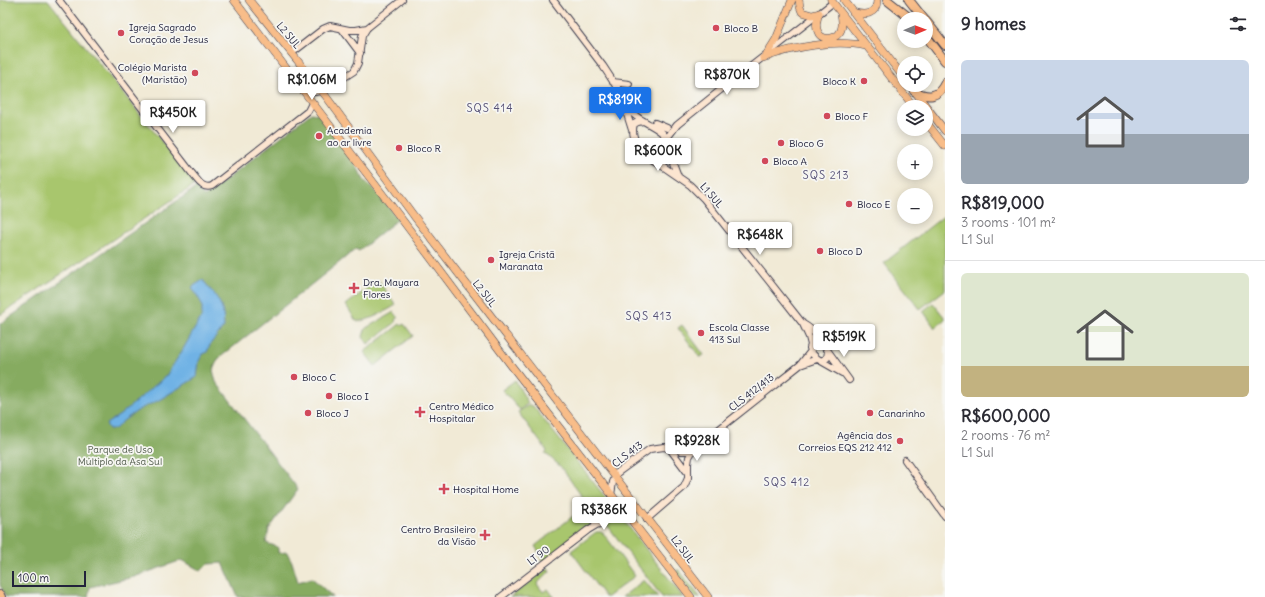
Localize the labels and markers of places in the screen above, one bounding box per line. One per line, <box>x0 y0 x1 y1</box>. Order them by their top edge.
place label: Igreja Sagrado Coração de Jesus <box>129 21 209 46</box>
place label: Bloco B <box>724 22 758 35</box>
marker: Bloco B <box>711 23 721 33</box>
marker: Igreja Sagrado Coração de Jesus <box>116 28 126 38</box>
place label: Colégio Marista (Maristão) <box>118 61 187 86</box>
pin: R$870K <box>694 62 760 96</box>
pin: R$1.06M <box>275 67 349 101</box>
marker: Colégio Marista (Maristão) <box>190 68 200 78</box>
place label: Bloco K <box>822 75 857 88</box>
marker: Bloco K <box>859 76 869 86</box>
pin: R$819K <box>587 87 653 121</box>
pin: R$450K <box>140 100 206 134</box>
place label: Bloco F <box>835 110 868 123</box>
marker: Bloco F <box>822 111 832 121</box>
place label: Academia ao ar livre <box>327 124 372 149</box>
marker: Academia ao ar livre <box>314 131 324 141</box>
place label: Bloco G <box>789 137 824 150</box>
pin: R$600K <box>625 138 691 172</box>
marker: Bloco G <box>776 138 786 148</box>
place label: Bloco R <box>407 142 441 155</box>
marker: Bloco R <box>394 143 404 153</box>
place label: Bloco A <box>773 155 807 168</box>
marker: Bloco A <box>760 156 770 166</box>
place label: Bloco E <box>857 198 890 211</box>
marker: Bloco E <box>844 199 854 209</box>
pin: R$648K <box>727 222 793 256</box>
place label: Bloco D <box>828 245 863 258</box>
marker: Bloco D <box>815 246 825 256</box>
place label: Igreja Cristã Maranata <box>499 248 555 273</box>
marker: Igreja Cristã Maranata <box>486 255 496 265</box>
place label: Dra. Mayara Flores <box>363 276 419 301</box>
marker: Dra. Mayara Flores <box>348 282 360 294</box>
place label: Escola Classe 413 Sul <box>709 321 769 346</box>
pin: R$519K <box>811 324 877 358</box>
marker: Escola Classe 413 Sul <box>696 328 706 338</box>
place label: Bloco C <box>302 371 336 384</box>
marker: Bloco C <box>289 372 299 382</box>
place label: Bloco I <box>337 390 369 403</box>
marker: Bloco I <box>324 391 334 401</box>
place label: Centro Médico Hospitalar <box>429 400 494 425</box>
marker: Centro Médico Hospitalar <box>414 406 426 418</box>
place label: Bloco J <box>316 407 349 420</box>
place label: Canarinho <box>878 407 926 420</box>
marker: Bloco J <box>303 408 313 418</box>
marker: Canarinho <box>865 408 875 418</box>
pin: R$928K <box>664 428 730 462</box>
place label: Agência dos Correios EQS 212 412 <box>798 429 893 454</box>
marker: Agência dos Correios EQS 212 412 <box>895 436 905 446</box>
marker: Hospital Home <box>438 483 450 495</box>
place label: Hospital Home <box>453 483 519 496</box>
pin: R$386K <box>571 497 637 531</box>
place label: Centro Brasileiro da Visão <box>401 523 476 548</box>
marker: Centro Brasileiro da Visão <box>479 529 491 541</box>

